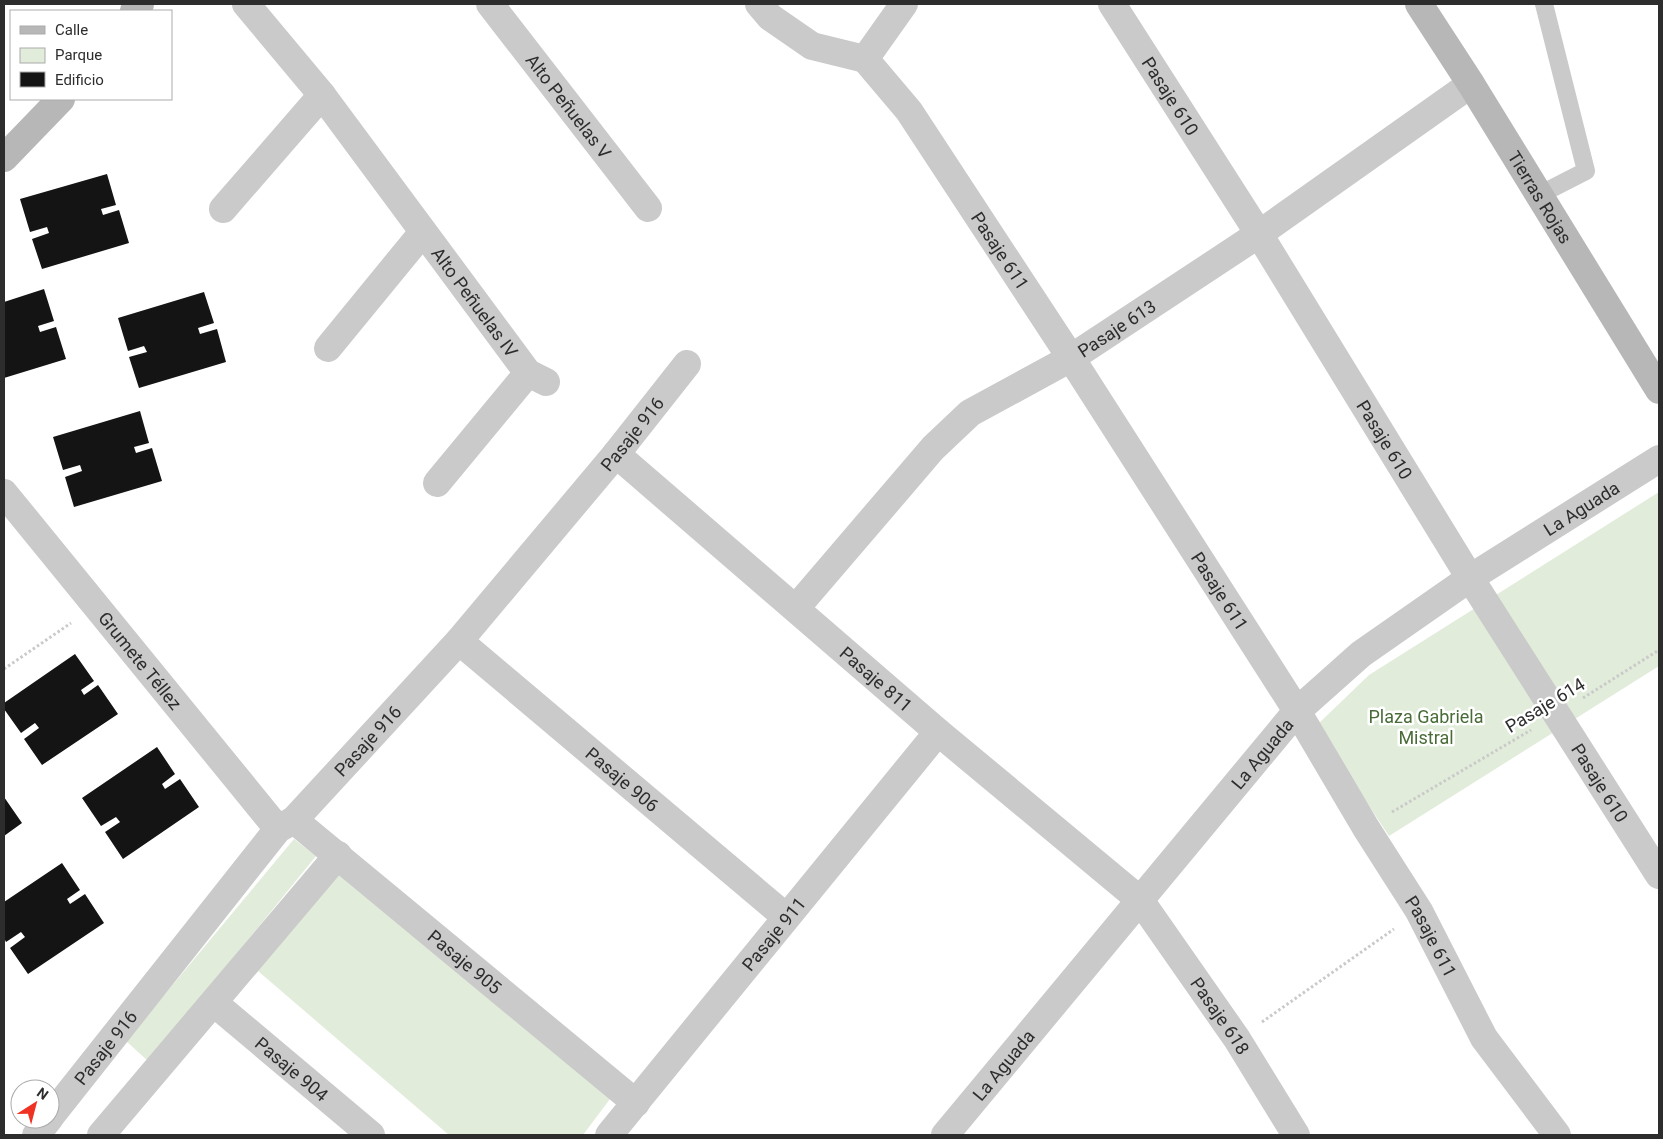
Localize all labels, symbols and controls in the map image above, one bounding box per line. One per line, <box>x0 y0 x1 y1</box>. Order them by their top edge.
legend <box>10 10 172 100</box>
text: Calle <box>55 21 88 39</box>
text: Parque <box>55 46 102 64</box>
street label: Alto Peñuelas V <box>522 50 616 163</box>
street label: Pasaje 610 <box>1138 53 1203 139</box>
text: Edificio <box>55 71 104 89</box>
street label: Tierras Rojas <box>1504 147 1577 247</box>
street label: Pasaje 611 <box>967 208 1034 293</box>
street label: Alto Peñuelas IV <box>428 243 523 361</box>
street label: Pasaje 613 <box>1074 295 1159 361</box>
street label: Pasaje 916 <box>596 392 668 475</box>
street label: Pasaje 610 <box>1353 396 1417 483</box>
street label: La Aguada <box>1539 476 1623 540</box>
street label: Pasaje 611 <box>1187 548 1253 634</box>
street label: Grumete Téllez <box>94 607 187 714</box>
street label: Pasaje 811 <box>836 642 917 716</box>
street label: Pasaje 614 <box>1502 673 1588 737</box>
street label: Pasaje 916 <box>330 701 405 780</box>
park label: Plaza Gabriela Mistral <box>1368 706 1484 748</box>
street label: La Aguada <box>1226 714 1297 793</box>
street label: Pasaje 610 <box>1567 739 1633 826</box>
street label: Pasaje 906 <box>582 742 663 816</box>
street label: Pasaje 611 <box>1401 892 1461 980</box>
street label: Pasaje 911 <box>737 893 810 975</box>
street label: Pasaje 905 <box>424 925 506 998</box>
street label: Pasaje 618 <box>1187 973 1254 1058</box>
street label: Pasaje 916 <box>69 1006 141 1089</box>
street label: La Aguada <box>968 1025 1039 1105</box>
street label: Pasaje 904 <box>251 1032 333 1105</box>
north arrow <box>10 1079 60 1129</box>
text: N <box>34 1084 51 1103</box>

